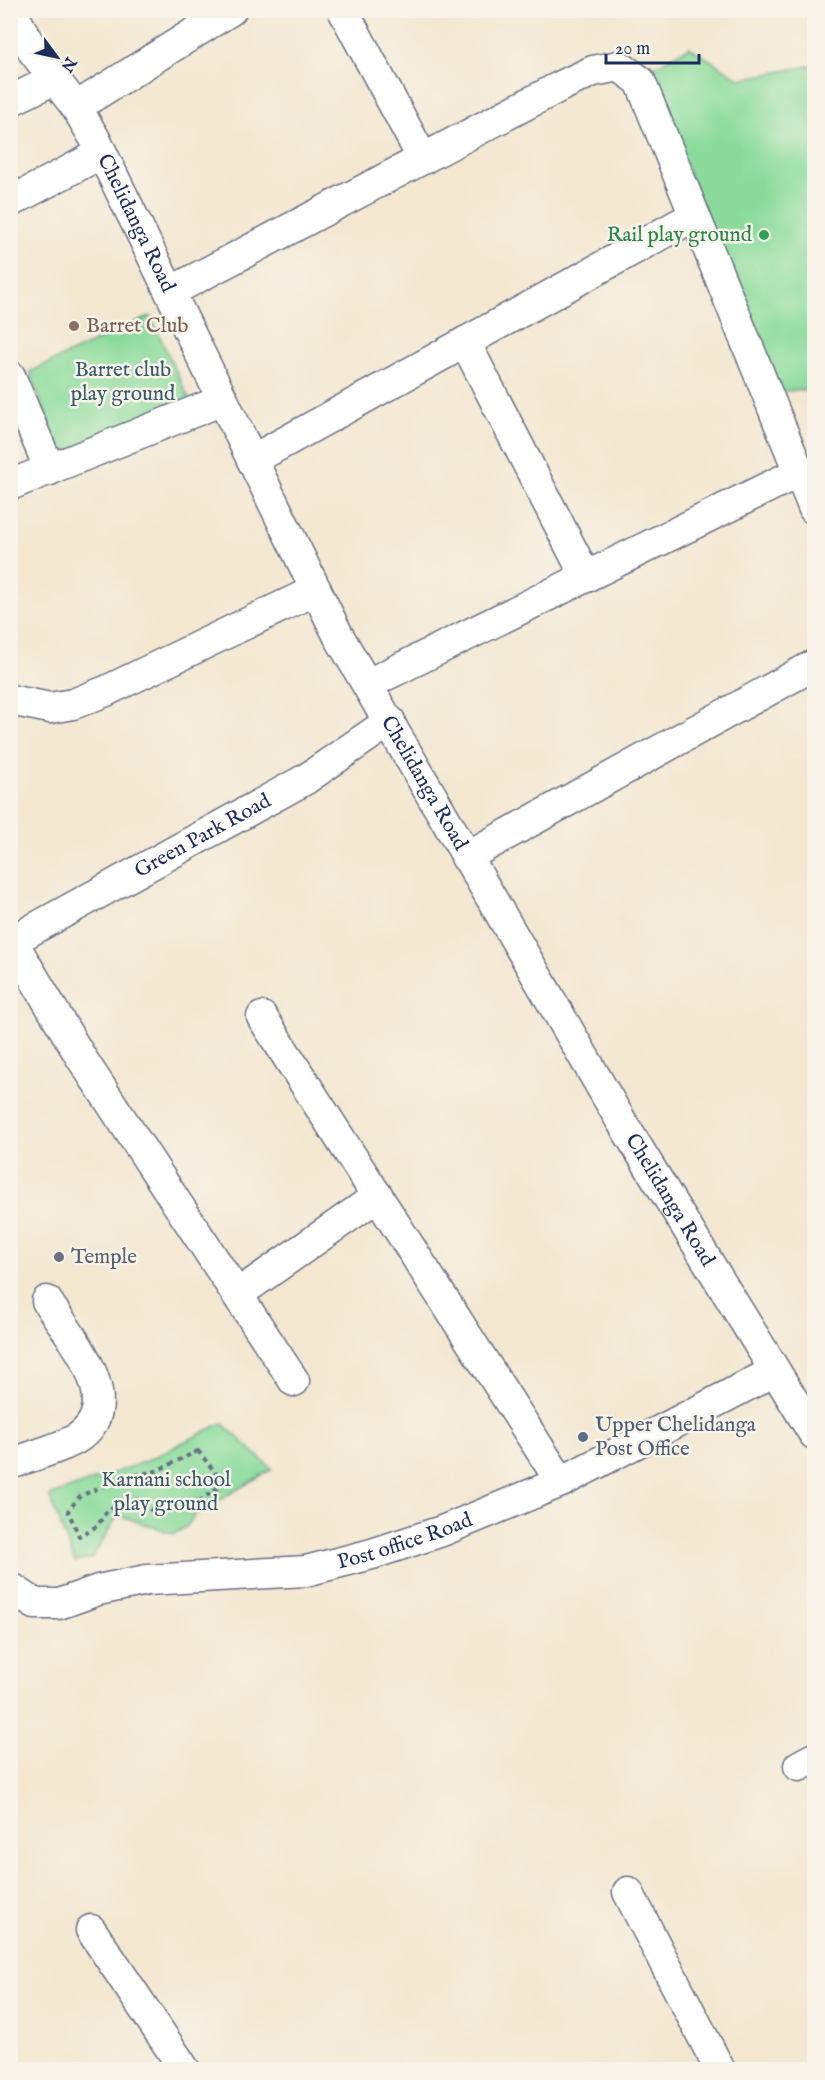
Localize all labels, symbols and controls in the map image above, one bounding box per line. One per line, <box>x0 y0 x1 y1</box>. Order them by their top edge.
north arrow <box>27 27 87 87</box>
scale bar <box>606 27 699 65</box>
text: 20 m <box>615 38 650 61</box>
text: N <box>56 52 81 75</box>
street label: Chelidanga Road <box>91 149 182 298</box>
place label: Rail play ground <box>607 222 753 249</box>
marker: Rail play ground <box>757 228 771 242</box>
place label: Barret Club <box>86 313 189 340</box>
marker: Barret Club <box>67 319 81 333</box>
park label: Barret club play ground <box>71 357 176 408</box>
street label: Chelidanga Road <box>375 711 474 856</box>
street label: Green Park Road <box>130 787 276 884</box>
street label: Chelidanga Road <box>619 1129 721 1272</box>
place label: Temple <box>71 1244 137 1271</box>
marker: Temple <box>52 1250 66 1264</box>
place label: Upper Chelidanga Post Office <box>595 1412 757 1463</box>
marker: Upper Chelidanga Post Office <box>576 1430 590 1444</box>
park label: Karnani school play ground <box>101 1467 231 1518</box>
street label: Post office Road <box>334 1506 477 1576</box>

